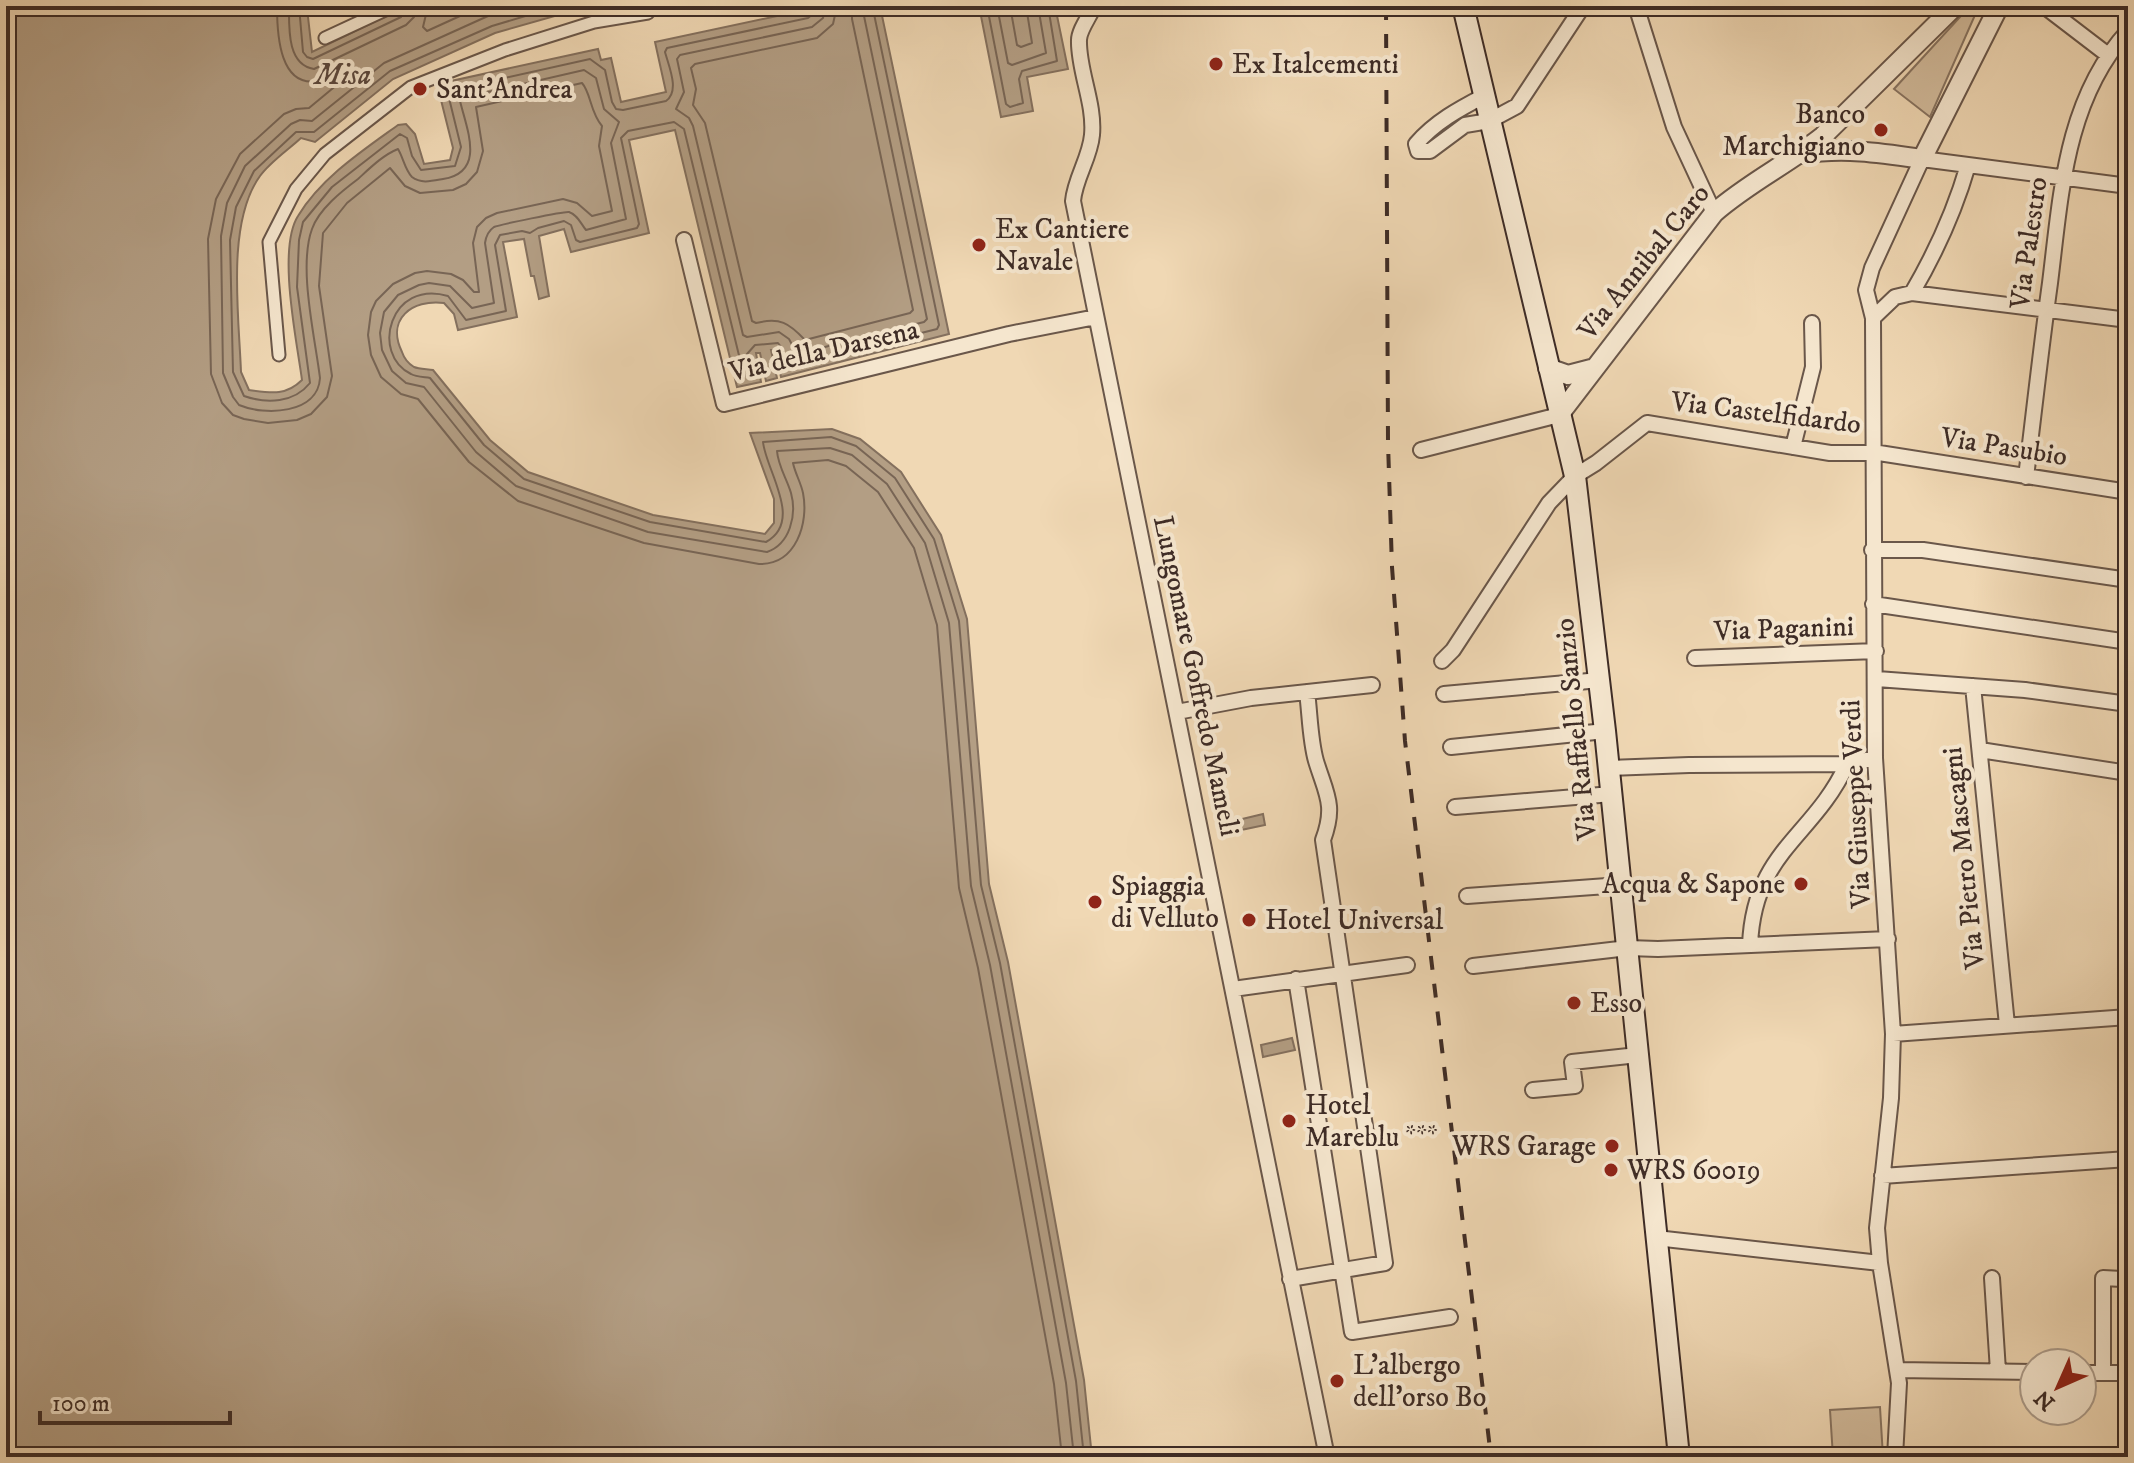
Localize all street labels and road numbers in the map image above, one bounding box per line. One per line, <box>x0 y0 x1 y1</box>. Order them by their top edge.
street label: Via Palestro <box>2002 175 2056 312</box>
street label: Via Annibal Caro <box>1570 177 1718 348</box>
street label: Via della Darsena <box>725 312 922 390</box>
street label: Via Castelfidardo <box>1668 384 1863 442</box>
street label: Via Pasubio <box>1937 420 2070 474</box>
street label: Lungomare Goffredo Mameli <box>1145 513 1247 839</box>
street label: Via Paganini <box>1712 609 1855 649</box>
street label: Via Raffaello Sanzio <box>1547 616 1605 843</box>
street label: Via Giuseppe Verdi <box>1833 699 1879 910</box>
street label: Via Pietro Mascagni <box>1935 745 1993 972</box>

